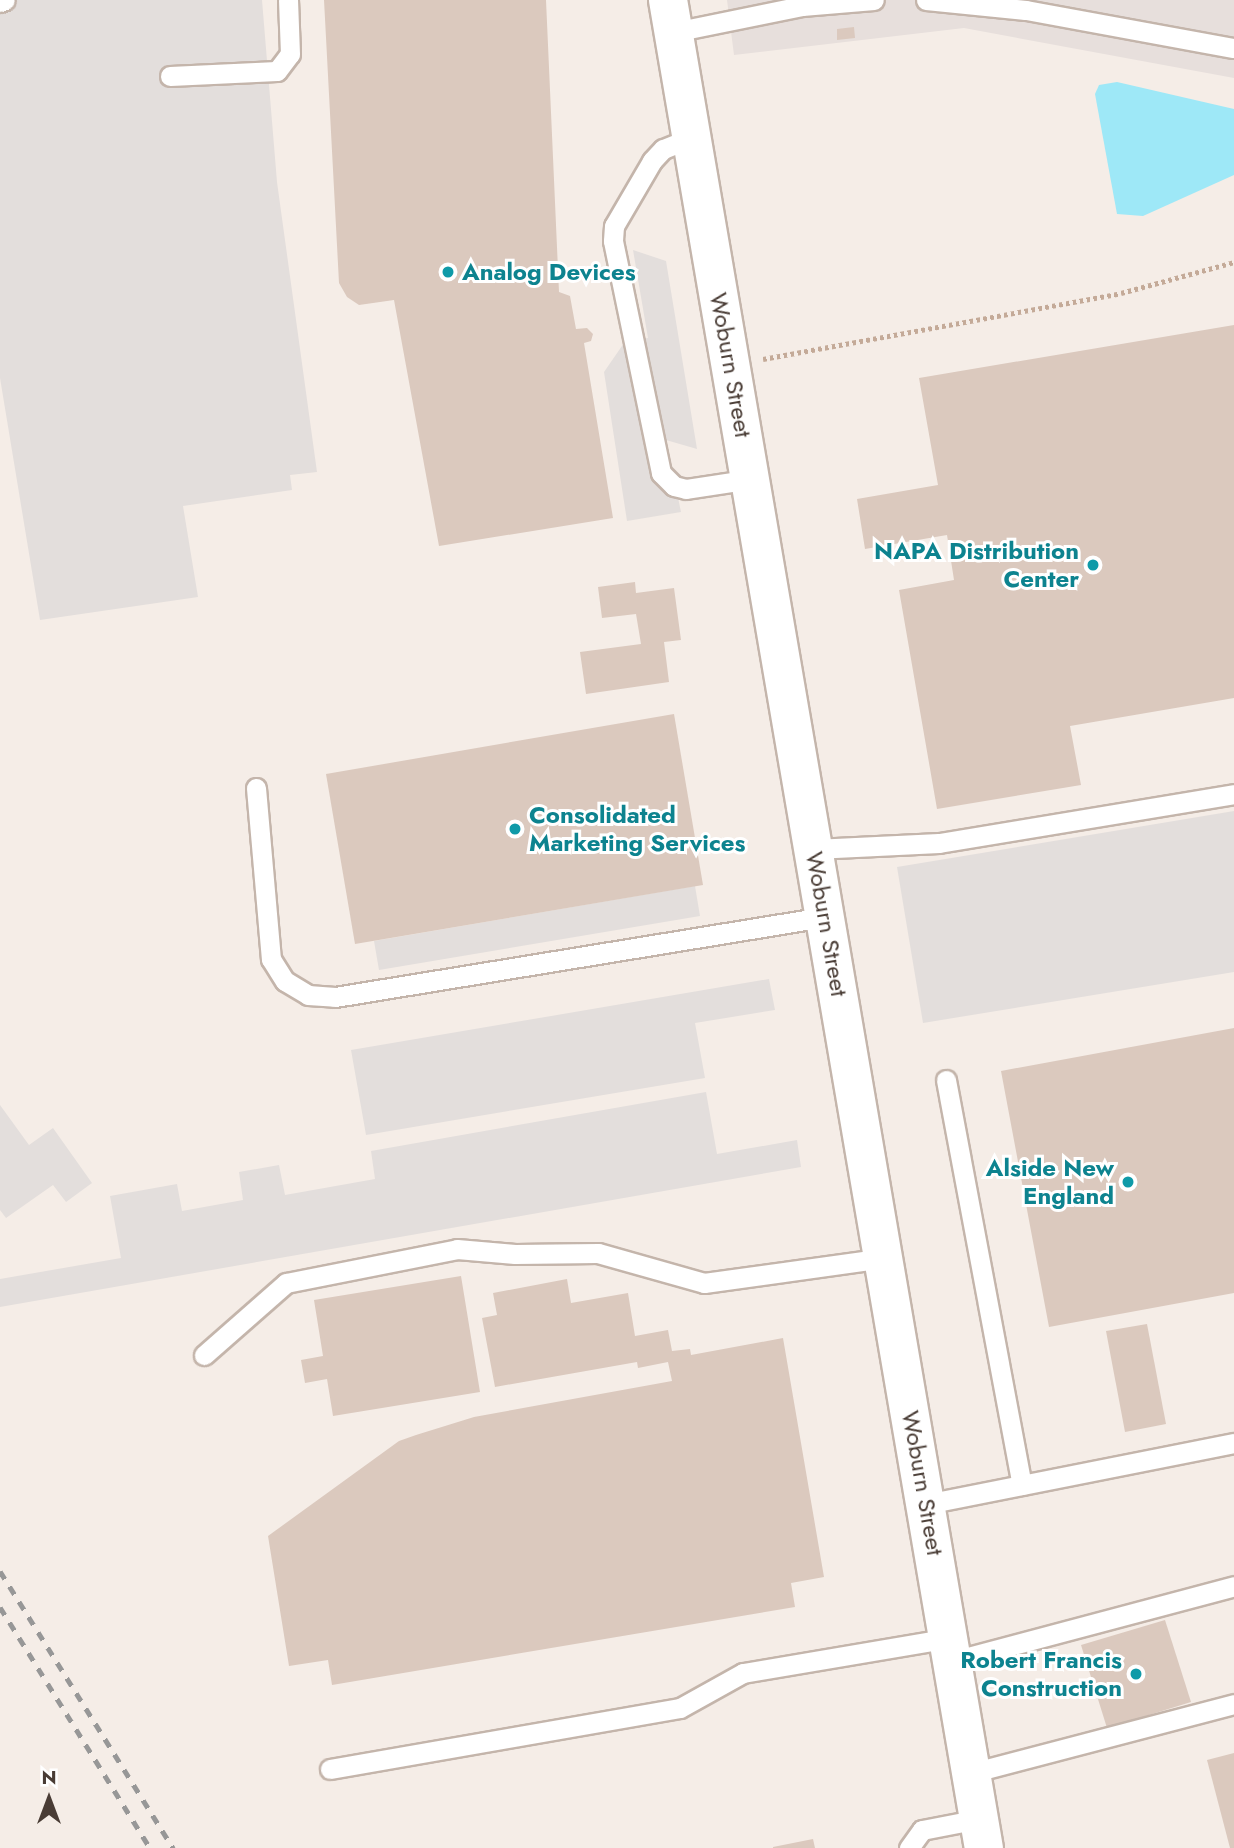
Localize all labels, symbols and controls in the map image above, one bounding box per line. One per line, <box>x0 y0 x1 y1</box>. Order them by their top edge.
place label: Analog Devices <box>462 258 636 286</box>
marker: Analog Devices <box>440 264 456 280</box>
street label: Woburn Street <box>704 290 758 440</box>
place label: NAPA Distribution Center <box>874 537 1079 593</box>
marker: NAPA Distribution Center <box>1085 557 1101 573</box>
place label: Consolidated Marketing Services <box>529 801 745 857</box>
marker: Consolidated Marketing Services <box>507 821 523 837</box>
street label: Woburn Street <box>800 849 854 999</box>
place label: Alside New England <box>986 1154 1114 1210</box>
marker: Alside New England <box>1120 1174 1136 1190</box>
street label: Woburn Street <box>896 1408 950 1558</box>
place label: Robert Francis Construction <box>960 1646 1122 1702</box>
marker: Robert Francis Construction <box>1128 1666 1144 1682</box>
north arrow <box>14 1764 84 1834</box>
text: N <box>41 1764 57 1791</box>

